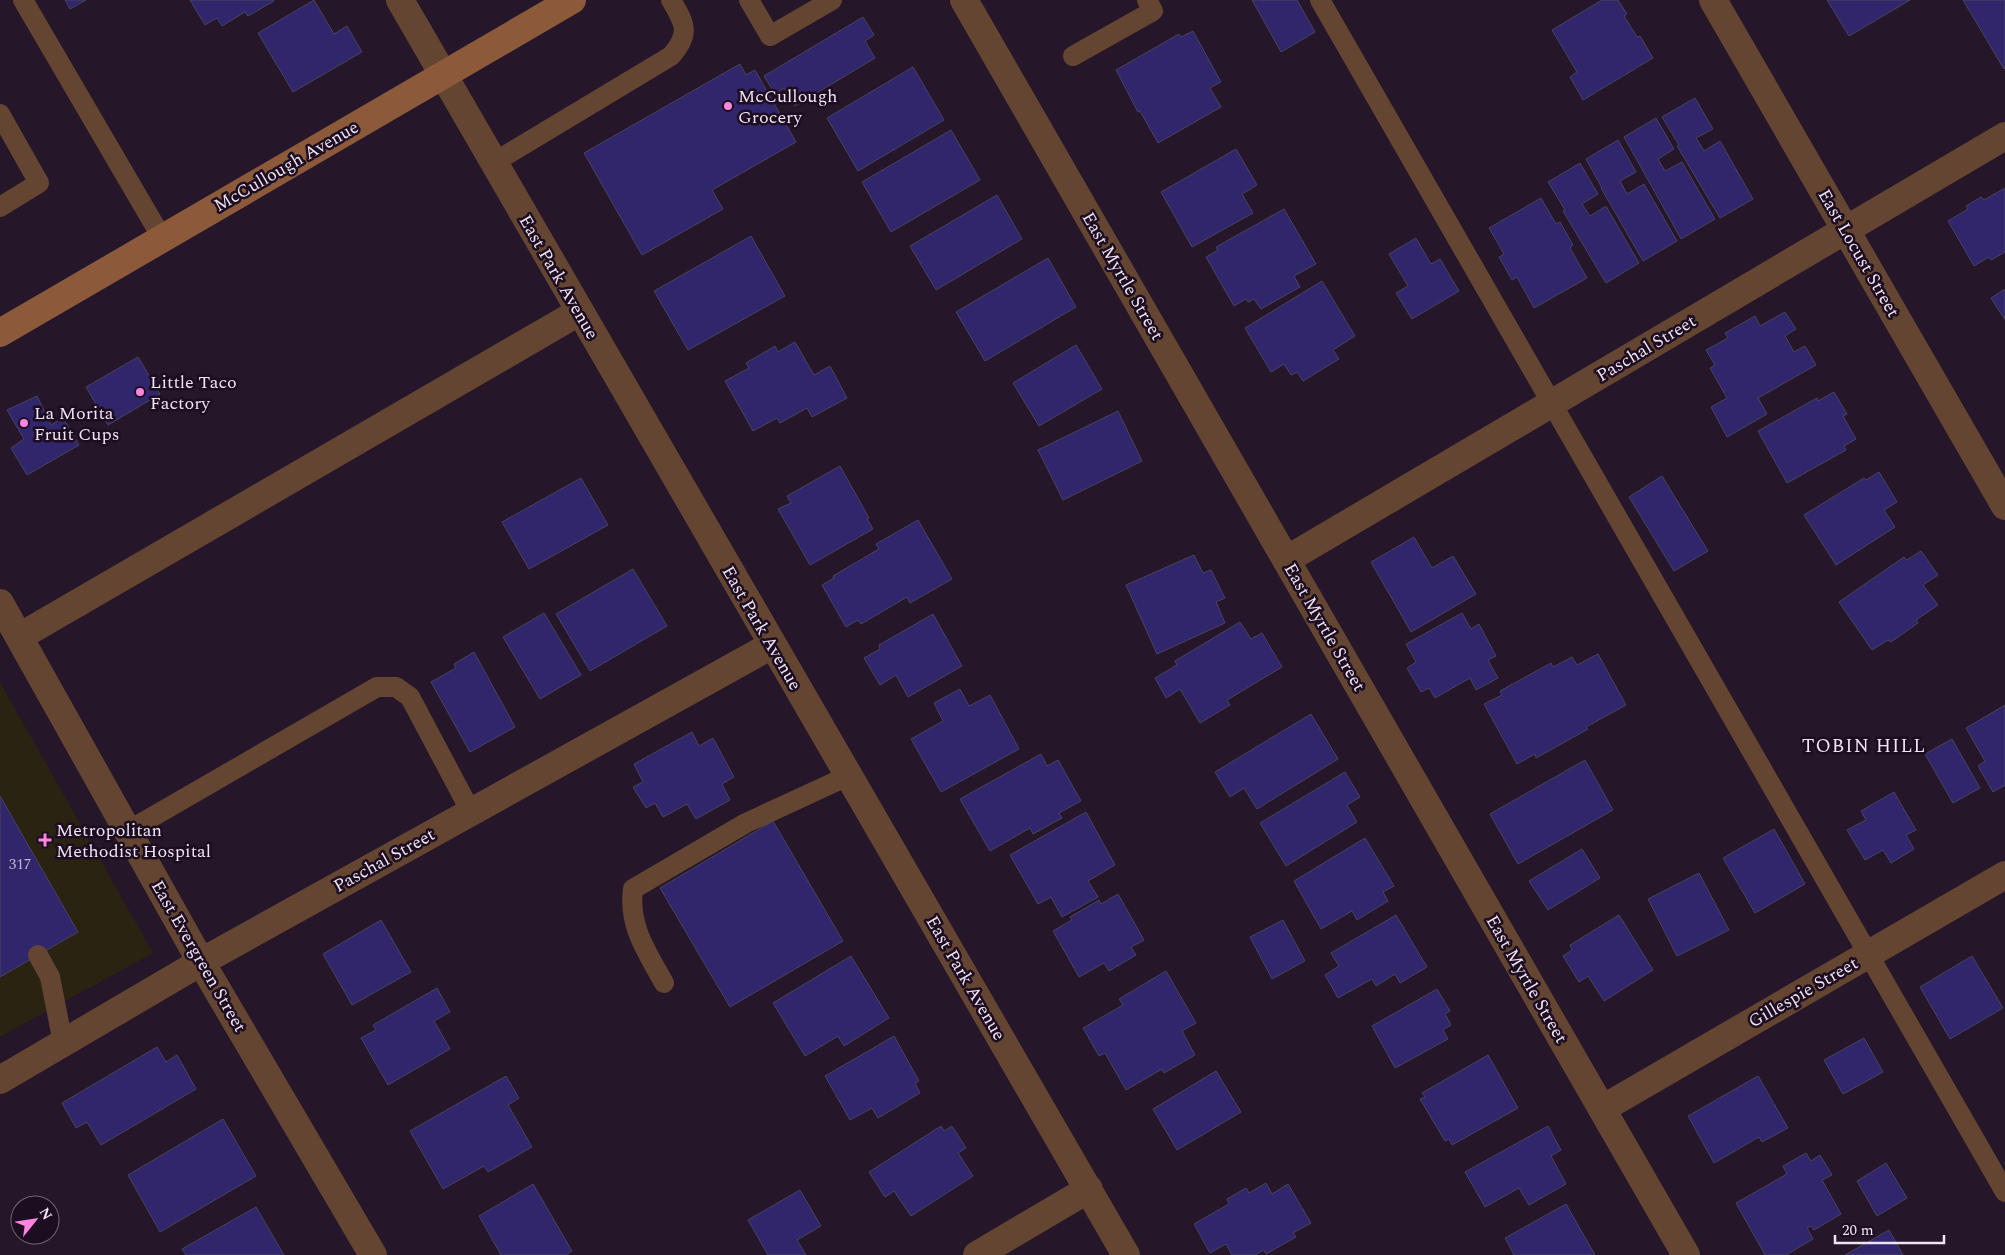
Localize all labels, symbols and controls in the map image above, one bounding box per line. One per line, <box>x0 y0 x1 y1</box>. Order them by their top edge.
place label: McCullough Grocery <box>738 83 838 131</box>
marker: McCullough Grocery <box>722 100 734 112</box>
street label: McCullough Avenue <box>209 114 364 219</box>
street label: East Locust Street <box>1811 184 1906 323</box>
street label: East Myrtle Street <box>1075 207 1170 345</box>
street label: East Park Avenue <box>512 210 605 345</box>
street label: Paschal Street <box>1591 308 1701 389</box>
place label: Little Taco Factory <box>150 369 237 417</box>
marker: Little Taco Factory <box>134 386 146 398</box>
place label: La Morita Fruit Cups <box>34 400 119 448</box>
marker: La Morita Fruit Cups <box>18 417 30 429</box>
street label: East Myrtle Street <box>1277 558 1372 696</box>
street label: East Park Avenue <box>715 561 808 696</box>
district label: TOBIN HILL <box>1802 732 1926 761</box>
place label: Metropolitan Methodist Hospital <box>56 817 211 865</box>
street label: Paschal Street <box>329 821 440 900</box>
marker: Metropolitan Methodist Hospital <box>38 833 52 847</box>
house number: 317 <box>9 853 31 876</box>
street label: East Evergreen Street <box>144 875 253 1037</box>
street label: East Myrtle Street <box>1479 910 1574 1048</box>
street label: East Park Avenue <box>919 911 1012 1046</box>
street label: Gillespie Street <box>1743 950 1863 1035</box>
north arrow <box>10 1195 60 1245</box>
text: N <box>34 1204 58 1224</box>
scale bar <box>1835 1212 1944 1244</box>
text: 20 m <box>1842 1219 1874 1242</box>

